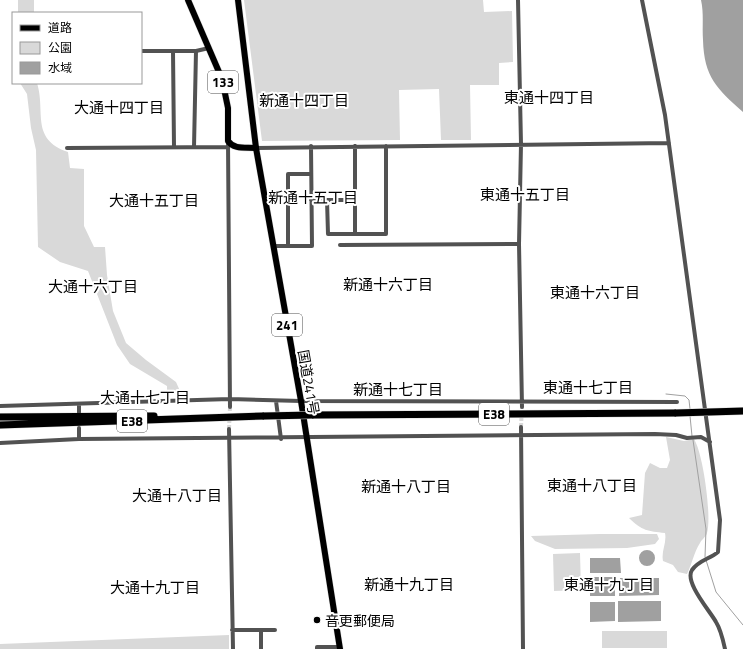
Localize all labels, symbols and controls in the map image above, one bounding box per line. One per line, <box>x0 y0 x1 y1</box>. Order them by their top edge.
legend <box>12 12 142 84</box>
text: 道路 <box>48 18 72 37</box>
text: 公園 <box>48 38 72 57</box>
text: 水域 <box>48 58 72 77</box>
road number: 133 <box>208 71 238 93</box>
district label: 東通十四丁目 <box>504 86 594 109</box>
district label: 新通十四丁目 <box>259 89 349 112</box>
district label: 大通十四丁目 <box>74 96 164 119</box>
district label: 東通十五丁目 <box>480 183 570 206</box>
district label: 新通十五丁目 <box>268 186 358 209</box>
district label: 大通十五丁目 <box>109 189 199 212</box>
district label: 新通十六丁目 <box>343 273 433 296</box>
district label: 大通十六丁目 <box>48 275 138 298</box>
district label: 東通十六丁目 <box>550 281 640 304</box>
road number: 241 <box>272 314 302 336</box>
street label: 国道241号 <box>293 348 325 416</box>
district label: 東通十七丁目 <box>543 376 633 399</box>
district label: 新通十七丁目 <box>353 378 443 401</box>
district label: 大通十七丁目 <box>100 386 190 409</box>
road number: E38 <box>479 403 509 425</box>
road number: E38 <box>117 410 147 432</box>
district label: 東通十八丁目 <box>547 474 637 497</box>
district label: 新通十八丁目 <box>361 475 451 498</box>
district label: 大通十八丁目 <box>132 484 222 507</box>
district label: 新通十九丁目 <box>364 573 454 596</box>
district label: 東通十九丁目 <box>564 573 654 596</box>
district label: 大通十九丁目 <box>110 576 200 599</box>
place label: 音更郵便局 <box>325 610 395 631</box>
marker: 音更郵便局 <box>312 615 322 625</box>

